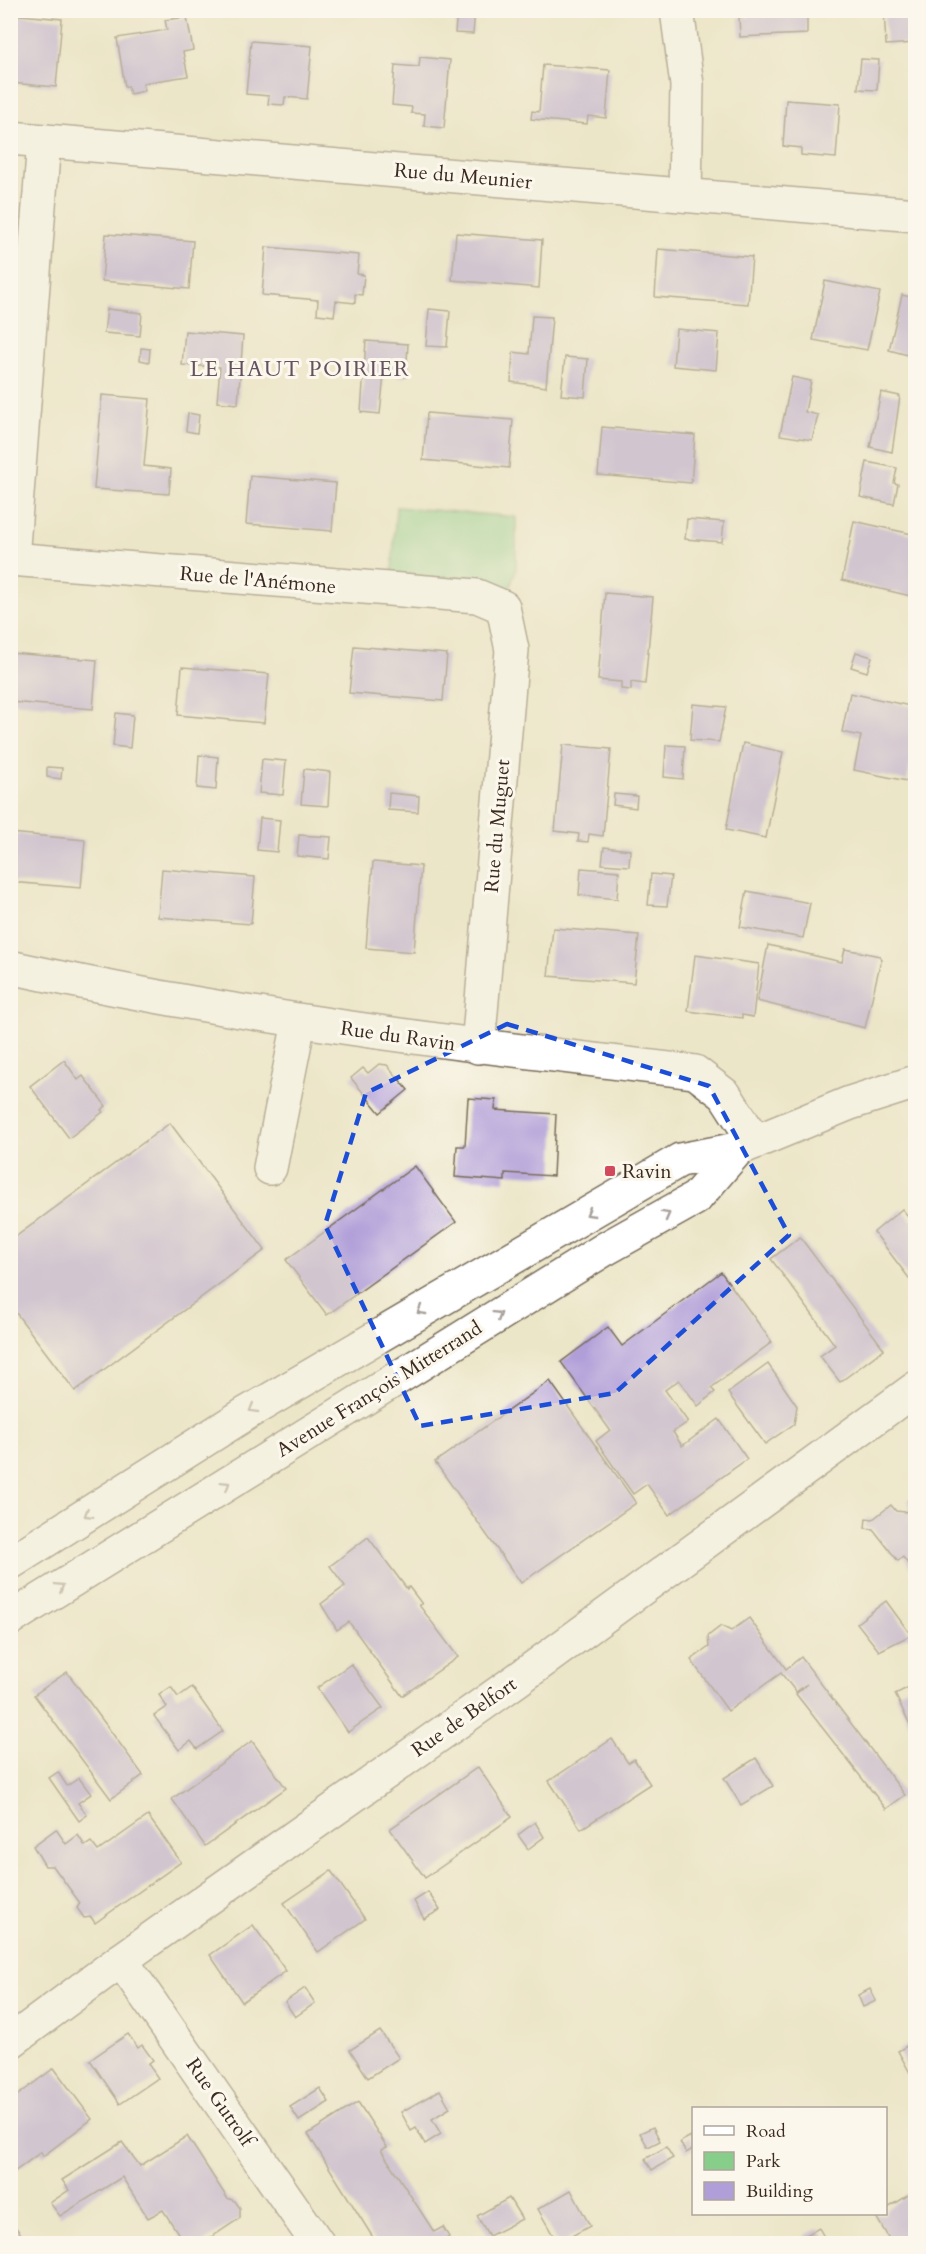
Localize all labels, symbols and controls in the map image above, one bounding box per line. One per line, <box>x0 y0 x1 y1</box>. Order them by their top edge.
street label: Rue du Meunier <box>393 157 534 196</box>
district label: LE HAUT POIRIER <box>190 354 410 384</box>
street label: Rue de l'Anémone <box>179 560 337 600</box>
street label: Rue du Muguet <box>478 758 516 894</box>
street label: Rue du Ravin <box>339 1015 458 1058</box>
place label: Ravin <box>622 1158 672 1185</box>
marker: Ravin <box>603 1164 617 1178</box>
one-way arrow <box>585 1205 596 1217</box>
one-way arrow <box>659 1211 670 1222</box>
one-way arrow <box>417 1304 427 1315</box>
one-way arrow <box>492 1312 503 1323</box>
street label: Avenue François Mitterrand <box>271 1314 487 1464</box>
one-way arrow <box>249 1402 259 1414</box>
one-way arrow <box>220 1480 230 1492</box>
one-way arrow <box>84 1506 94 1518</box>
one-way arrow <box>54 1583 64 1595</box>
street label: Rue de Belfort <box>406 1670 523 1763</box>
street label: Rue Gutrolf <box>180 2053 262 2154</box>
legend <box>692 2107 887 2215</box>
text: Road <box>746 2119 786 2144</box>
text: Park <box>746 2149 781 2174</box>
text: Building <box>746 2179 814 2204</box>

